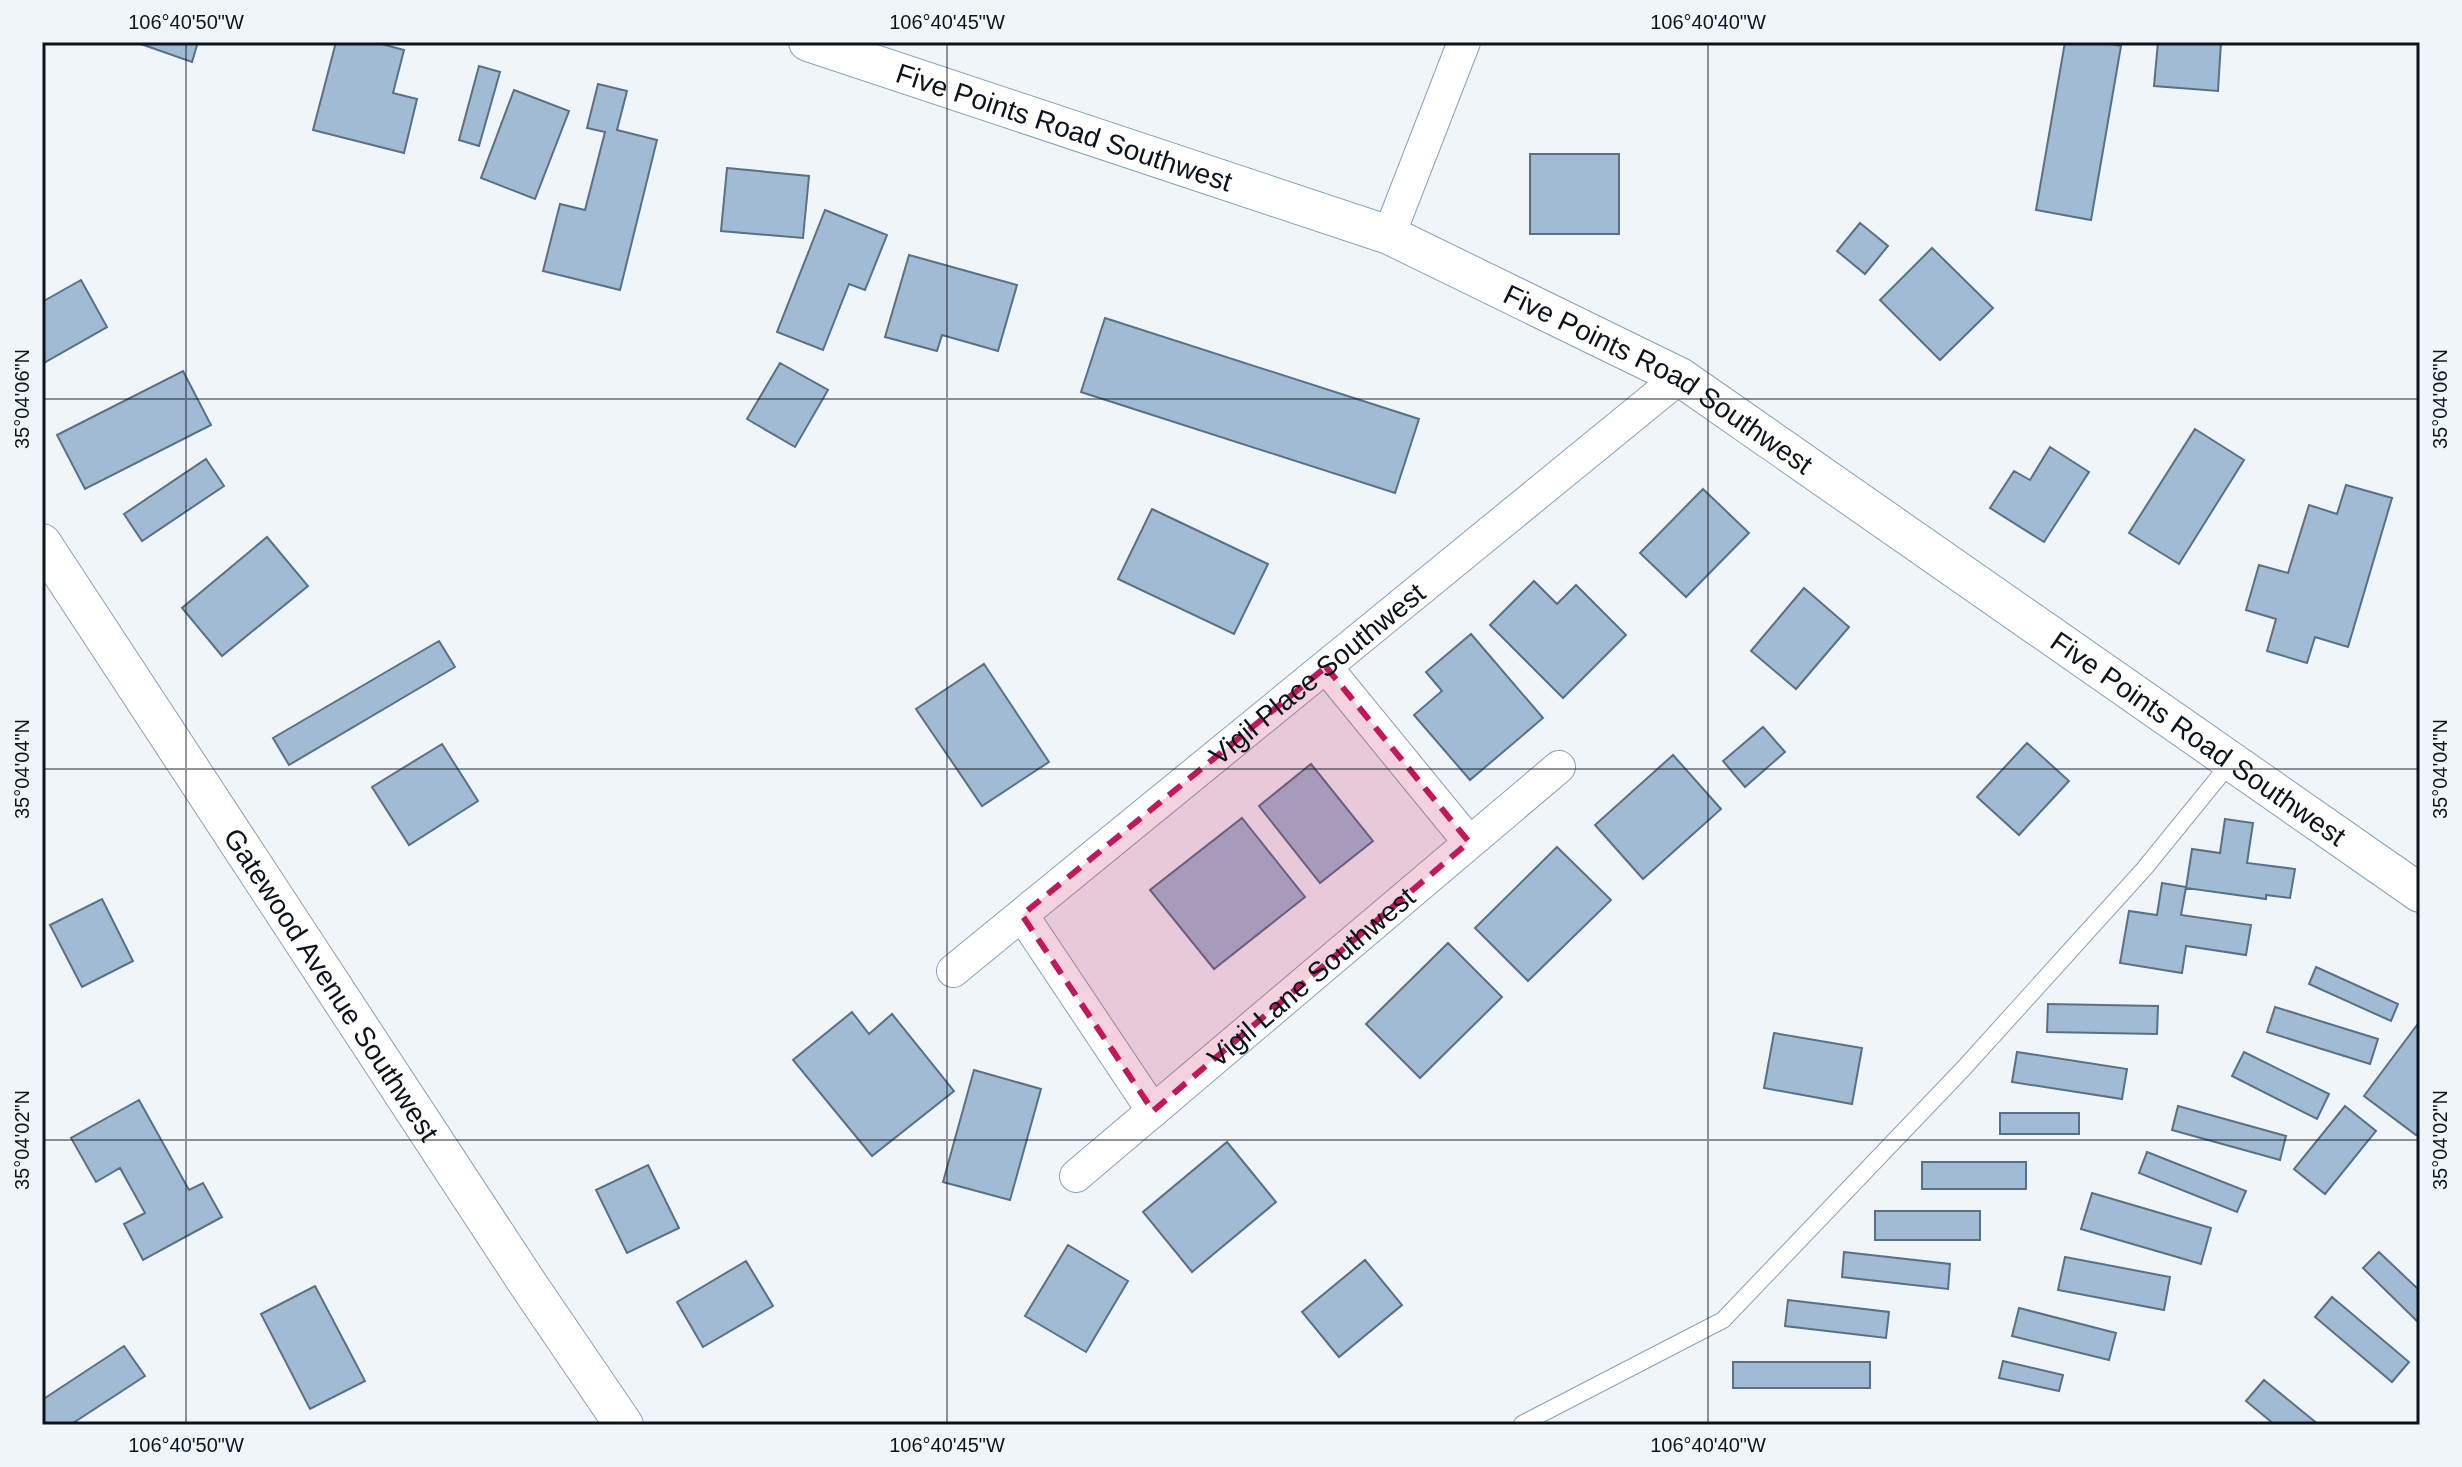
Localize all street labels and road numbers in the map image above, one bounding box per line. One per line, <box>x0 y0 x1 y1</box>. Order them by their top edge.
street label: Five Points Road Southwest <box>892 57 1236 197</box>
street label: Five Points Road Southwest <box>1499 278 1819 480</box>
street label: Vigil Place Southwest <box>1203 576 1431 771</box>
street label: Five Points Road Southwest <box>2045 625 2352 852</box>
street label: Gatewood Avenue Southwest <box>218 823 445 1147</box>
street label: Vigil Lane Southwest <box>1201 881 1421 1073</box>

